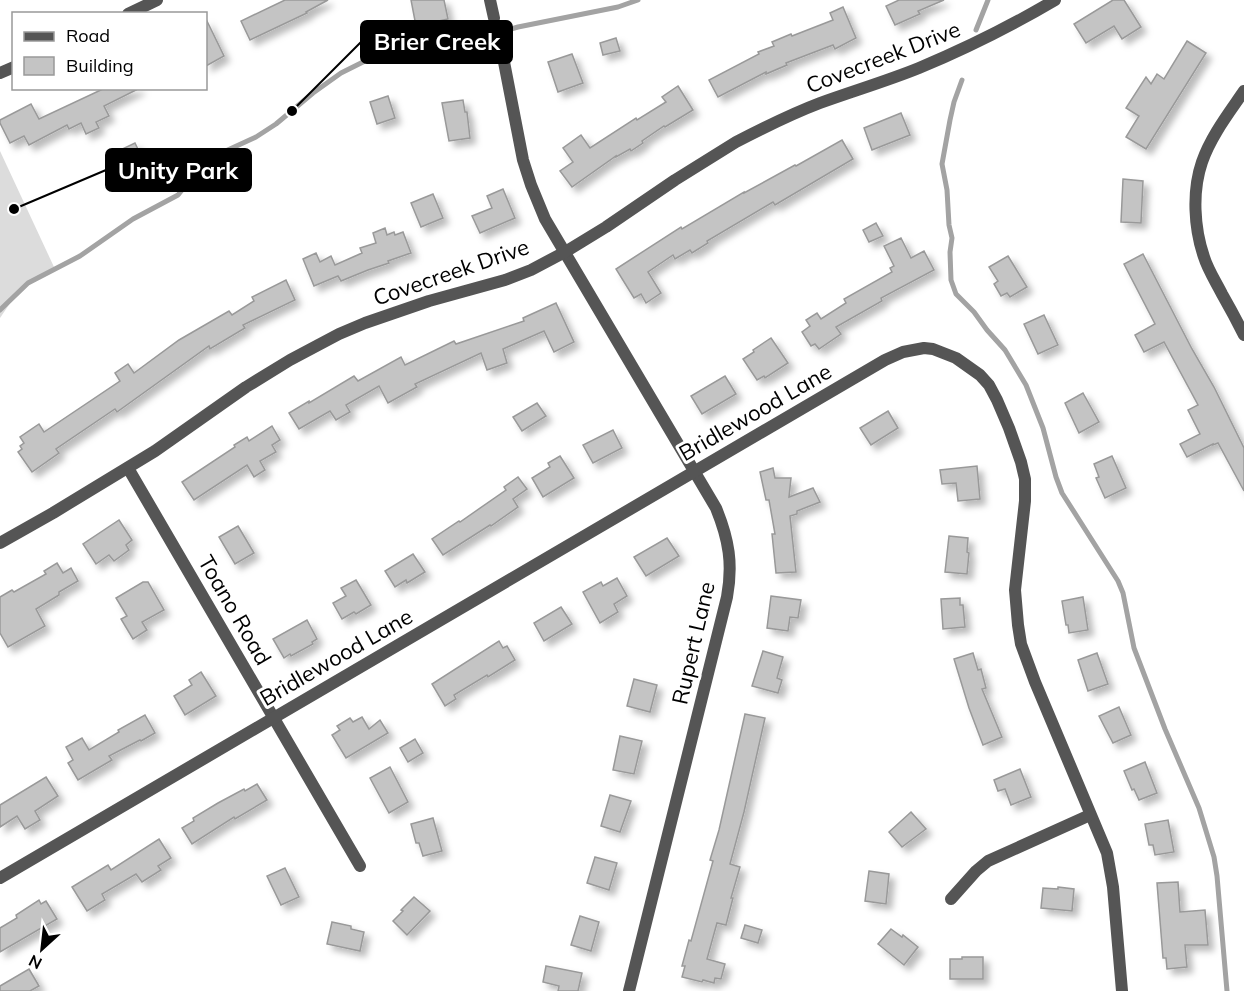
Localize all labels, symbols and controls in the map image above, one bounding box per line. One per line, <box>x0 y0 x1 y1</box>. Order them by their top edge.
legend <box>12 12 207 90</box>
street label: Covecreek Drive <box>802 15 964 99</box>
callout: Brier Creek <box>361 21 512 63</box>
text: Road <box>66 24 110 47</box>
text: Brier Creek <box>374 26 501 56</box>
text: Building <box>66 54 134 77</box>
callout: Unity Park <box>106 149 251 191</box>
text: Unity Park <box>118 155 239 185</box>
street label: Covecreek Drive <box>369 232 533 312</box>
street label: Bridlewood Lane <box>674 357 836 467</box>
street label: Toano Road <box>192 550 278 670</box>
street label: Rupert Lane <box>665 579 721 707</box>
street label: Bridlewood Lane <box>255 602 417 712</box>
north arrow <box>12 919 72 979</box>
text: N <box>25 951 45 974</box>

